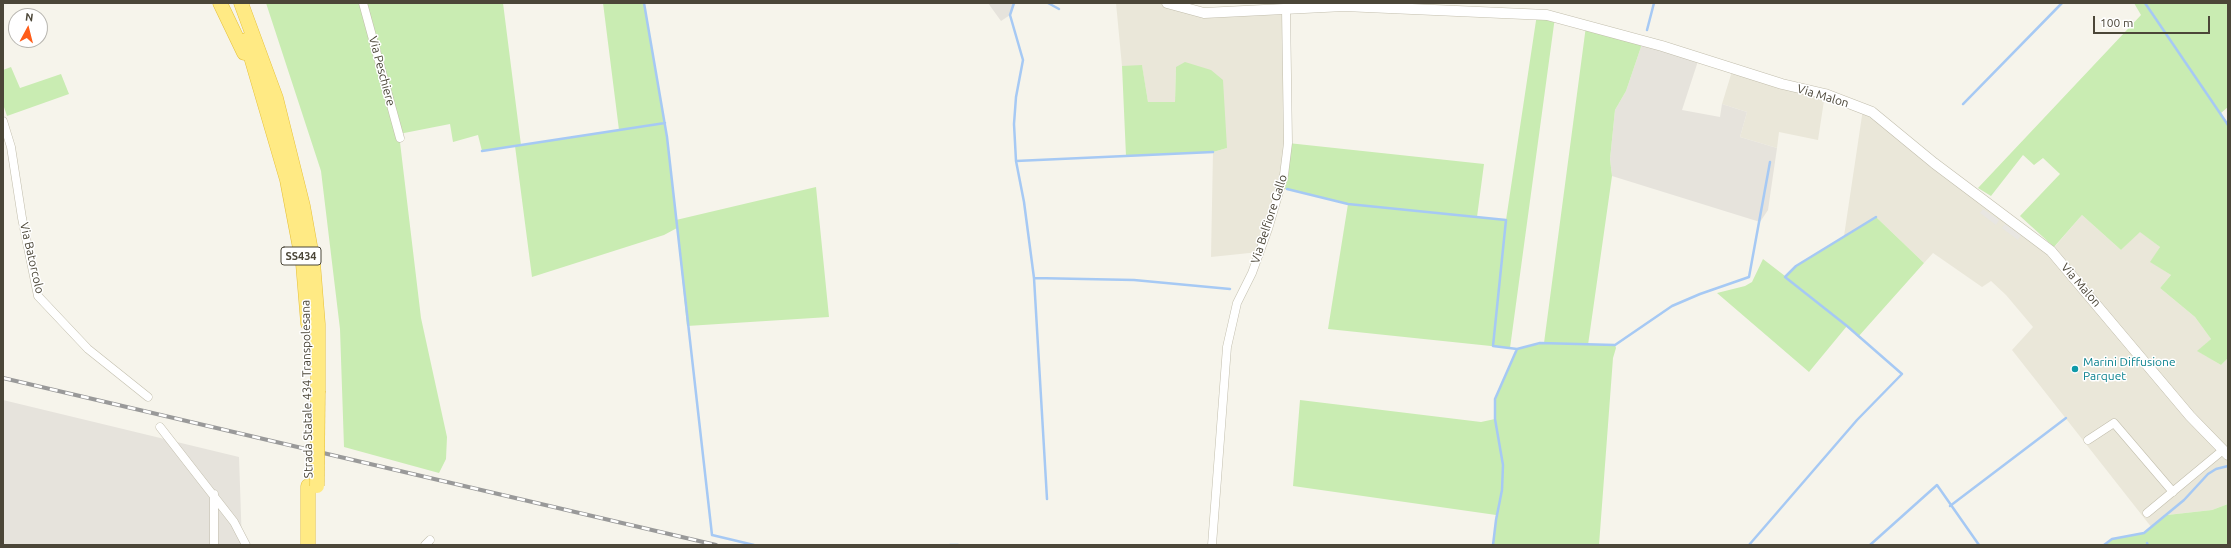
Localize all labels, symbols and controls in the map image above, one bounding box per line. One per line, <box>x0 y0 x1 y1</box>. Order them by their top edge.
north arrow <box>8 8 48 48</box>
scale bar <box>2095 8 2212 34</box>
text: N <box>25 11 34 24</box>
text: 100 m <box>2100 16 2133 29</box>
street label: Via Peschiere <box>366 34 398 108</box>
street label: Via Malon <box>1795 81 1851 111</box>
street label: Via Belfiore Gallo <box>1248 173 1290 265</box>
street label: Via Batorcolo <box>17 221 47 295</box>
road number: SS434 <box>281 247 321 265</box>
street label: Via Malon <box>2058 260 2104 310</box>
street label: Strada Statale 434 Transpolesana <box>298 300 316 478</box>
place label: Marini Diffusione Parquet <box>2083 355 2176 383</box>
marker: Marini Diffusione Parquet <box>2070 364 2080 374</box>

